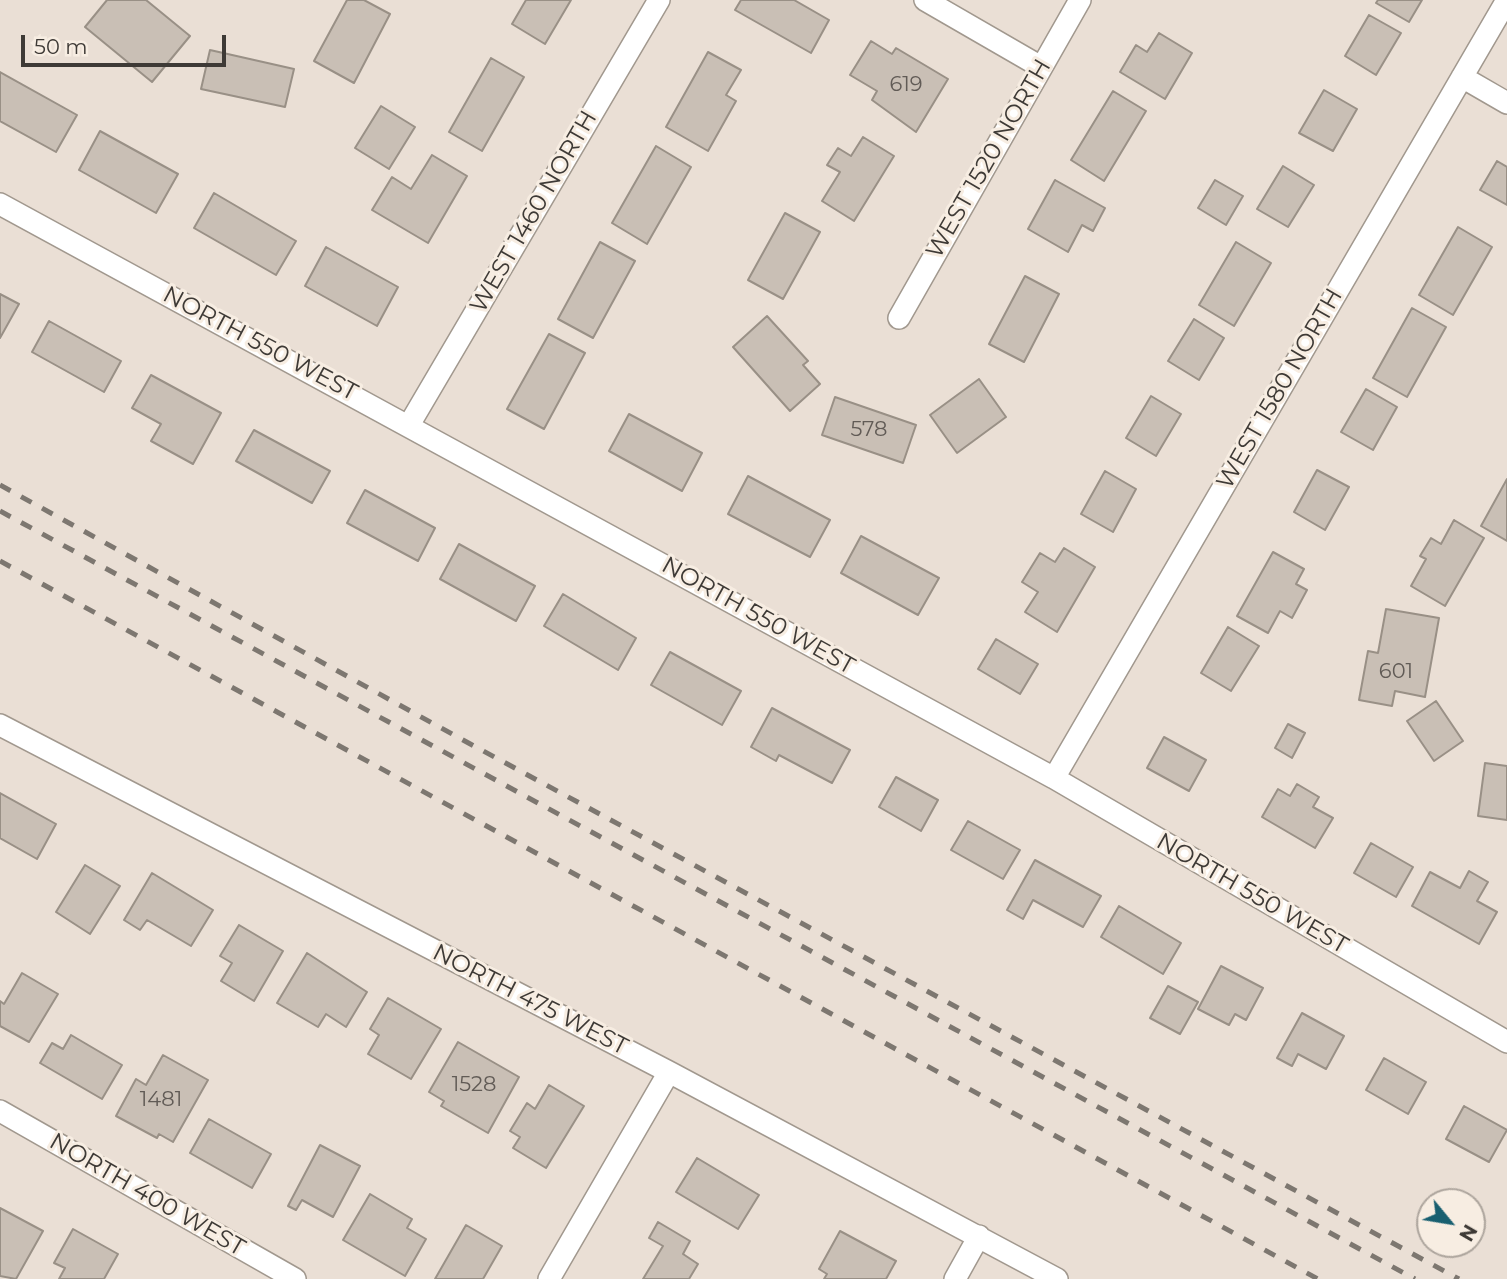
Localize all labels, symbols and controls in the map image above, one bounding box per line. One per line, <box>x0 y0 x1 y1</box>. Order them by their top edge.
scale bar <box>24 21 229 65</box>
text: 50 m <box>34 34 88 59</box>
street label: WEST 1520 NORTH <box>920 54 1058 264</box>
house number: 619 <box>889 72 923 98</box>
street label: WEST 1460 NORTH <box>464 106 604 318</box>
street label: NORTH 550 WEST <box>158 281 362 407</box>
street label: WEST 1580 NORTH <box>1211 284 1349 494</box>
house number: 578 <box>851 417 887 443</box>
street label: NORTH 550 WEST <box>656 551 860 681</box>
house number: 601 <box>1379 659 1413 685</box>
street label: NORTH 550 WEST <box>1151 827 1353 961</box>
street label: NORTH 475 WEST <box>428 938 632 1062</box>
house number: 1528 <box>452 1072 496 1098</box>
house number: 1481 <box>140 1087 182 1113</box>
street label: NORTH 400 WEST <box>44 1127 250 1263</box>
north arrow <box>1416 1188 1486 1258</box>
text: N <box>1454 1220 1482 1245</box>

